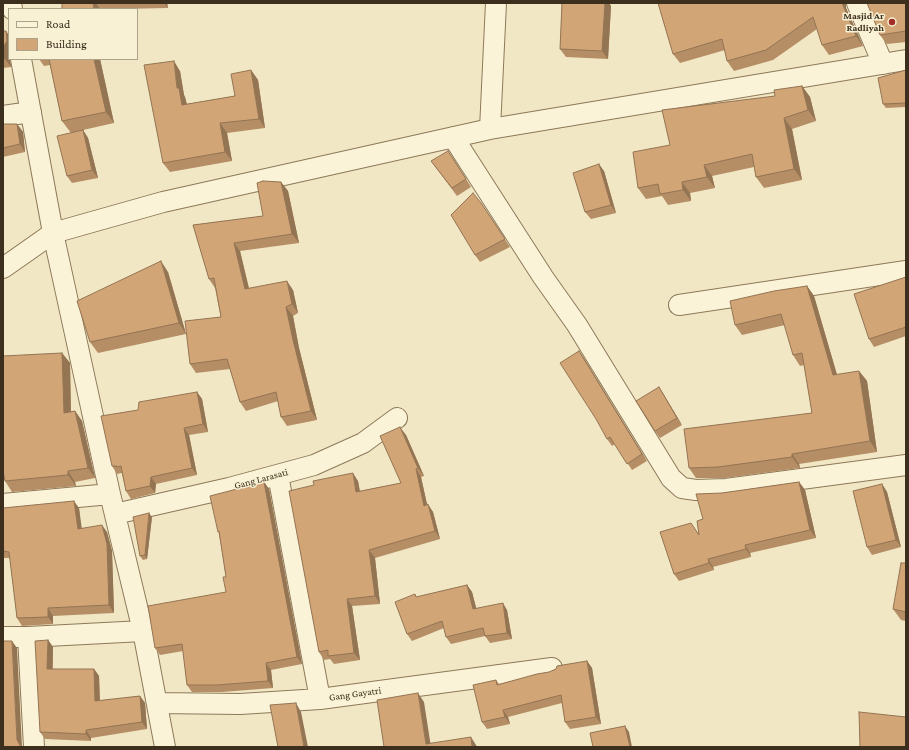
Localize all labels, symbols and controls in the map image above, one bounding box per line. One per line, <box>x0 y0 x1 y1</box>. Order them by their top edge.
legend <box>8 8 138 60</box>
place label: Masjid Ar Radliyah <box>843 10 884 34</box>
text: Road <box>46 17 70 31</box>
marker: Masjid Ar Radliyah <box>887 17 897 27</box>
text: Building <box>46 37 87 51</box>
street label: Gang Larasati <box>233 466 289 492</box>
street label: Gang Gayatri <box>328 684 382 704</box>

